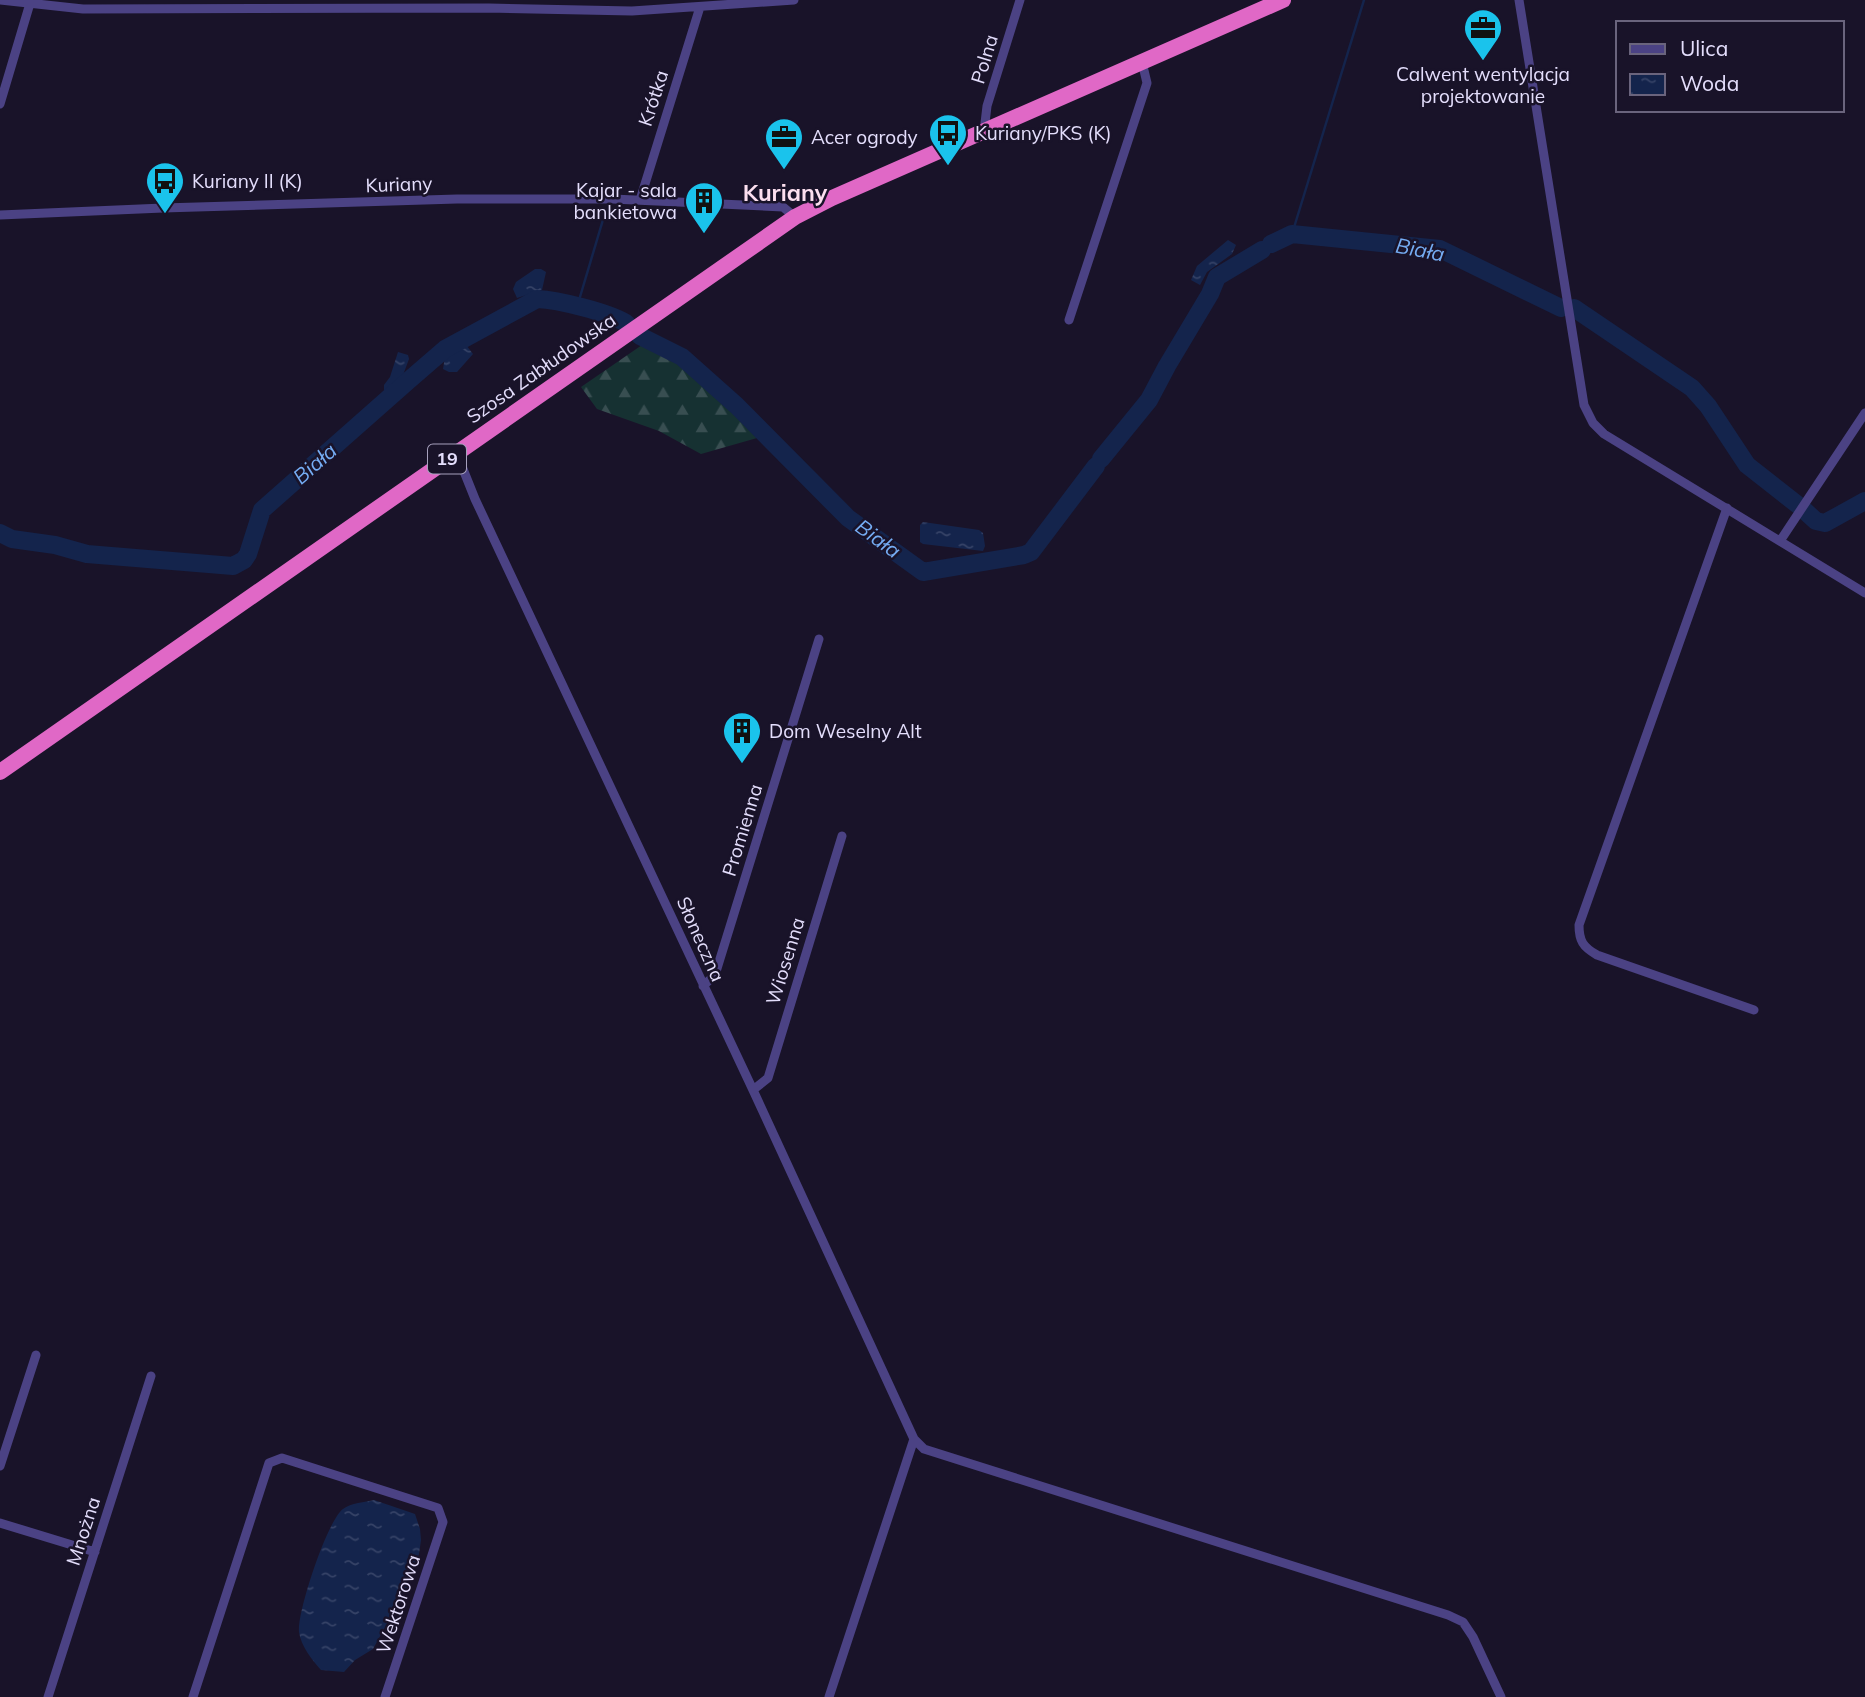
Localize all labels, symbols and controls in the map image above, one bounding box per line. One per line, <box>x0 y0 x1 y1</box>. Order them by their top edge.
office icon: Calwent wentylacja projektowanie <box>1462 7 1504 62</box>
legend <box>1616 21 1844 112</box>
street label: Polna <box>965 32 1003 86</box>
text: Ulica <box>1680 35 1728 61</box>
place label: Calwent wentylacja projektowanie <box>1396 62 1570 108</box>
street label: Krótka <box>633 67 673 129</box>
text: Woda <box>1680 70 1739 96</box>
bus stop icon: Kuriany/PKS (K) <box>927 112 969 167</box>
office icon: Acer ogrody <box>763 116 805 171</box>
place label: Kuriany/PKS (K) <box>975 121 1112 145</box>
place label: Acer ogrody <box>811 125 918 149</box>
bus stop icon: Kuriany II (K) <box>144 160 186 215</box>
place label: Kuriany II (K) <box>192 169 303 193</box>
street label: Kuriany <box>365 171 433 197</box>
place label: Kajar - sala bankietowa <box>573 178 677 224</box>
district label: Kuriany <box>743 178 828 207</box>
building icon: Kajar - sala bankietowa <box>683 180 725 235</box>
water label: Biała <box>1393 232 1447 267</box>
street label: Szosa Zabłudowska <box>462 308 620 428</box>
water label: Biała <box>287 437 342 489</box>
road number: 19 <box>428 444 466 474</box>
water label: Biała <box>851 513 906 563</box>
building icon: Dom Weselny Alt <box>721 710 763 765</box>
place label: Dom Weselny Alt <box>769 719 922 743</box>
street label: Promienna <box>717 781 767 879</box>
street label: Słoneczna <box>672 893 730 985</box>
street label: Wiosenna <box>760 914 810 1008</box>
street label: Mnożna <box>61 1494 105 1568</box>
street label: Wektorowa <box>371 1552 425 1656</box>

